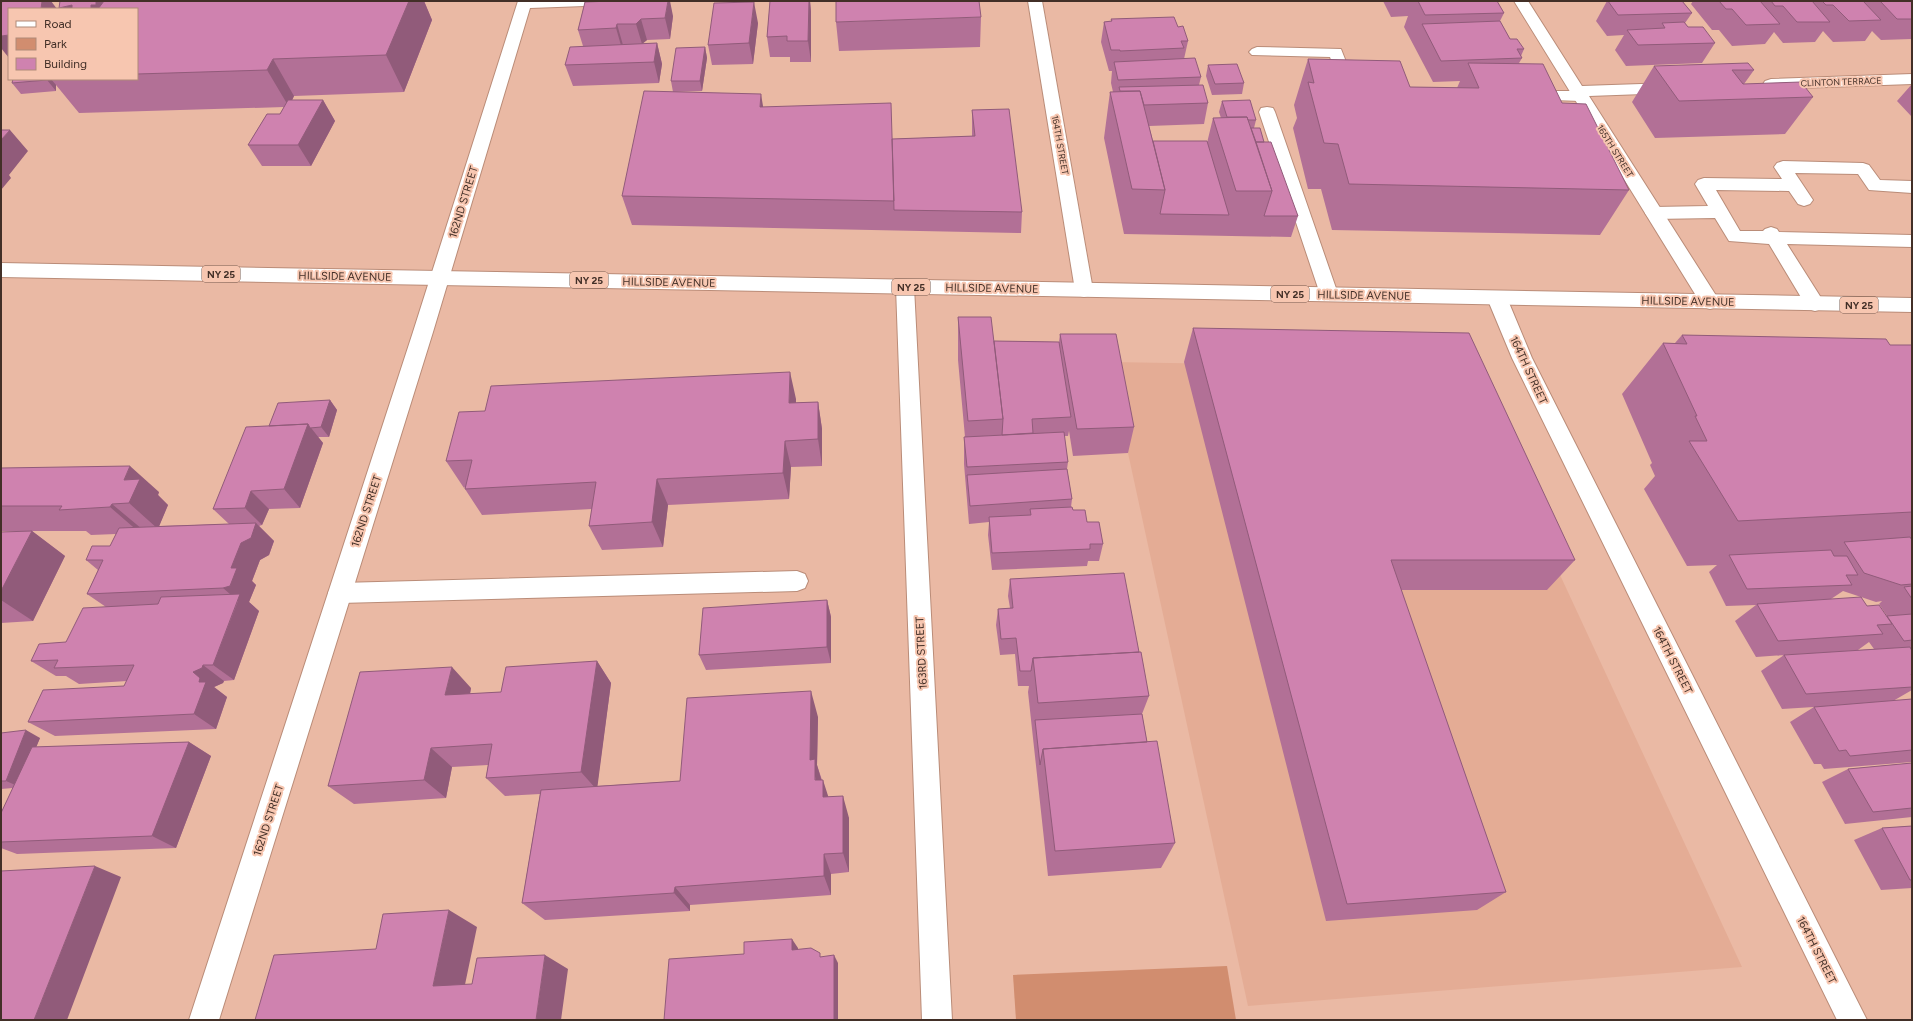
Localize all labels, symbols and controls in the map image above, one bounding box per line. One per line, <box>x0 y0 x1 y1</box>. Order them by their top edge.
legend <box>8 8 138 80</box>
text: Road <box>44 17 72 31</box>
text: Park <box>44 37 67 51</box>
text: Building <box>44 57 87 71</box>
street label: CLINTON TERRACE <box>1800 75 1882 88</box>
street label: 164TH STREET <box>1050 114 1071 175</box>
street label: 165TH STREET <box>1595 123 1636 179</box>
street label: 162ND STREET <box>446 165 481 240</box>
road number: NY 25 <box>202 266 240 282</box>
street label: HILLSIDE AVENUE <box>298 269 392 284</box>
road number: NY 25 <box>570 272 608 288</box>
street label: HILLSIDE AVENUE <box>622 275 716 290</box>
road number: NY 25 <box>892 279 930 295</box>
street label: HILLSIDE AVENUE <box>945 281 1039 296</box>
road number: NY 25 <box>1271 286 1309 302</box>
street label: HILLSIDE AVENUE <box>1317 288 1411 303</box>
street label: HILLSIDE AVENUE <box>1641 294 1735 309</box>
road number: NY 25 <box>1840 297 1878 313</box>
street label: 164TH STREET <box>1507 334 1550 406</box>
street label: 162ND STREET <box>349 474 384 549</box>
street label: 163RD STREET <box>913 616 930 690</box>
street label: 164TH STREET <box>1650 625 1695 696</box>
street label: 162ND STREET <box>251 783 286 858</box>
street label: 164TH STREET <box>1794 915 1839 986</box>

